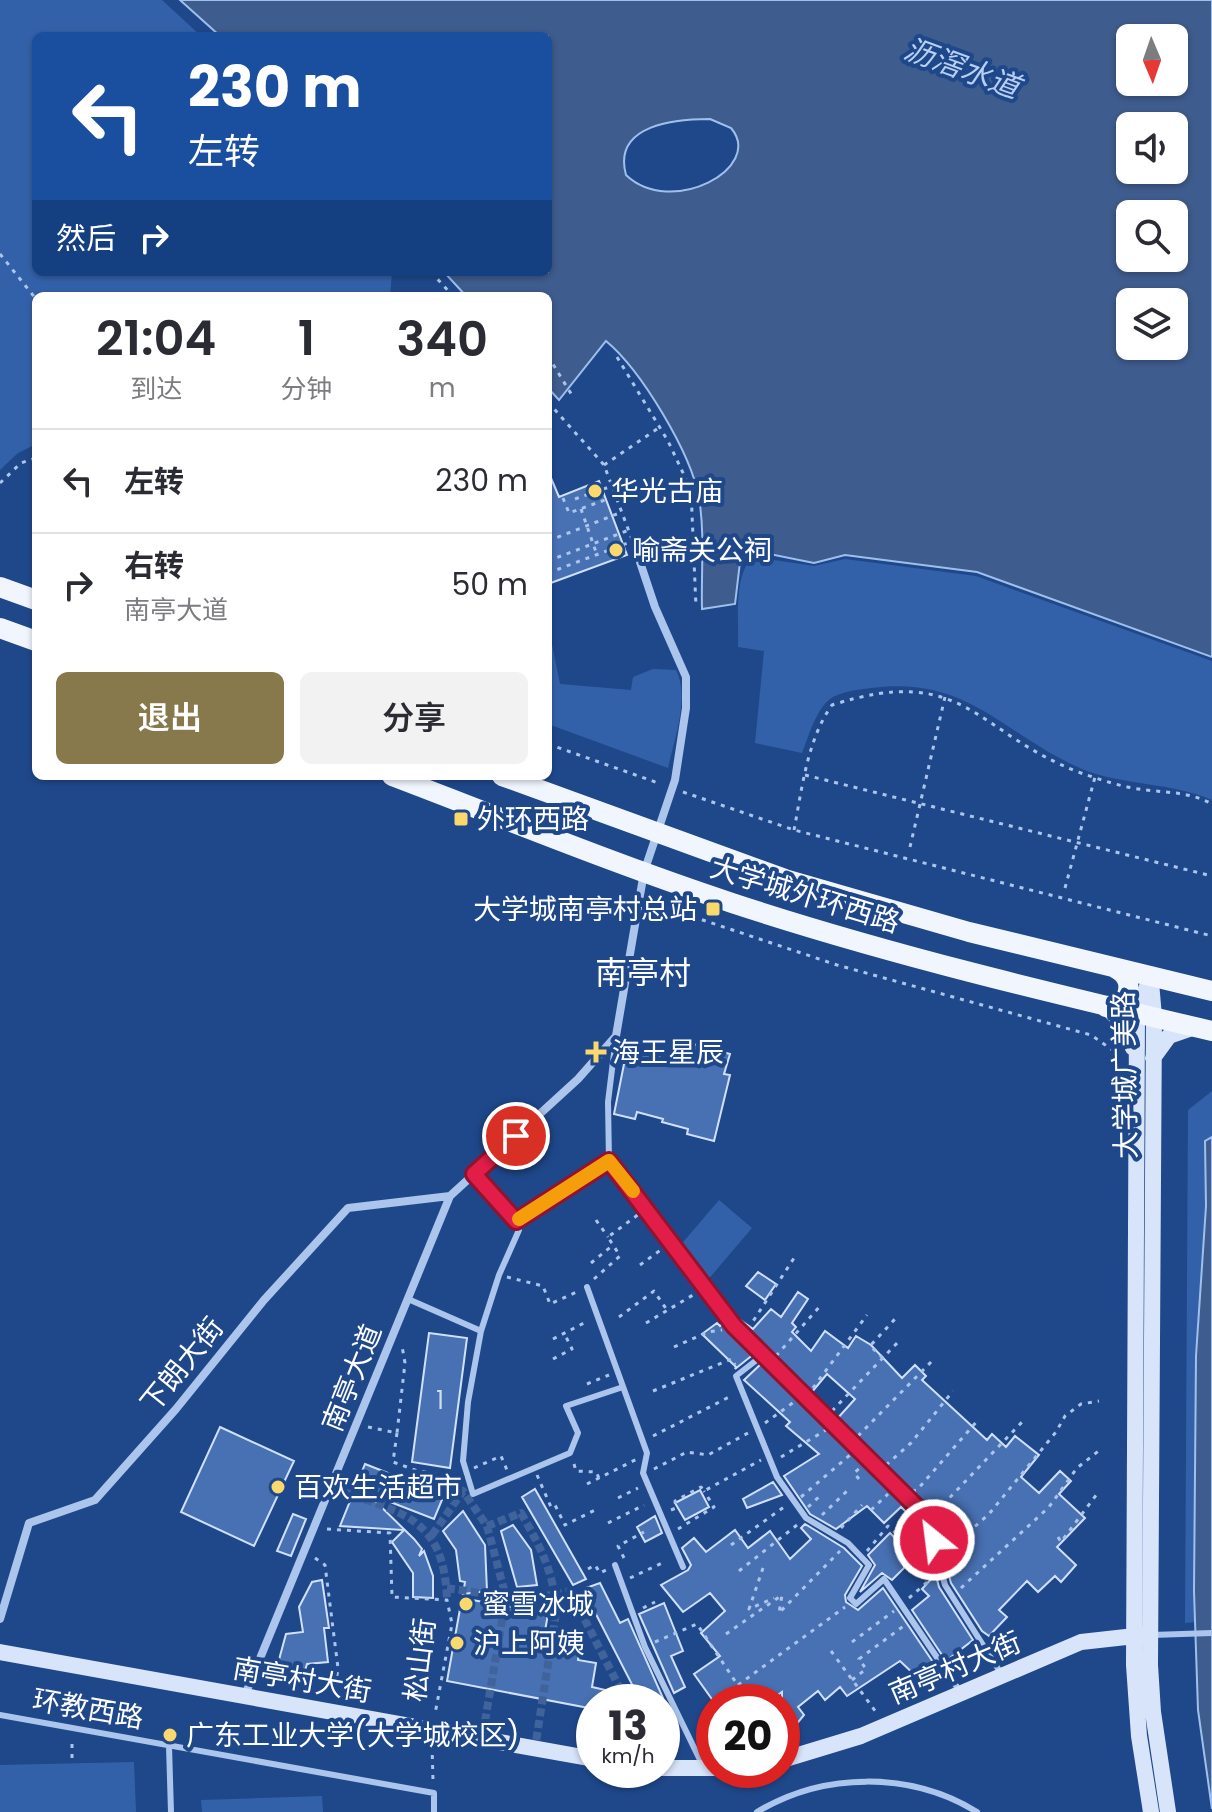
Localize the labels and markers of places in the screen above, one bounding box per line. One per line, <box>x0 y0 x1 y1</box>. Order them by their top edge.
place label: 华光古庙 <box>611 472 723 511</box>
marker: 华光古庙 <box>586 482 604 500</box>
place label: 喻斋关公祠 <box>632 531 772 570</box>
marker: 喻斋关公祠 <box>607 541 625 559</box>
place label: 外环西路 <box>477 800 589 839</box>
marker: 外环西路 <box>452 810 470 828</box>
place label: 大学城南亭村总站 <box>473 890 697 929</box>
marker: 大学城南亭村总站 <box>704 900 722 918</box>
place label: 海王星辰 <box>612 1033 724 1072</box>
marker: 海王星辰 <box>587 1043 605 1061</box>
pin <box>482 1102 550 1170</box>
place label: 百欢生活超市 <box>294 1468 462 1507</box>
marker: 百欢生活超市 <box>269 1478 287 1496</box>
place label: 蜜雪冰城 <box>482 1585 594 1624</box>
marker: 蜜雪冰城 <box>457 1595 475 1613</box>
place label: 沪上阿姨 <box>473 1624 585 1663</box>
marker: 沪上阿姨 <box>448 1634 466 1652</box>
place label: 广东工业大学(大学城校区) <box>186 1716 519 1755</box>
marker: 广东工业大学(大学城校区) <box>161 1726 179 1744</box>

